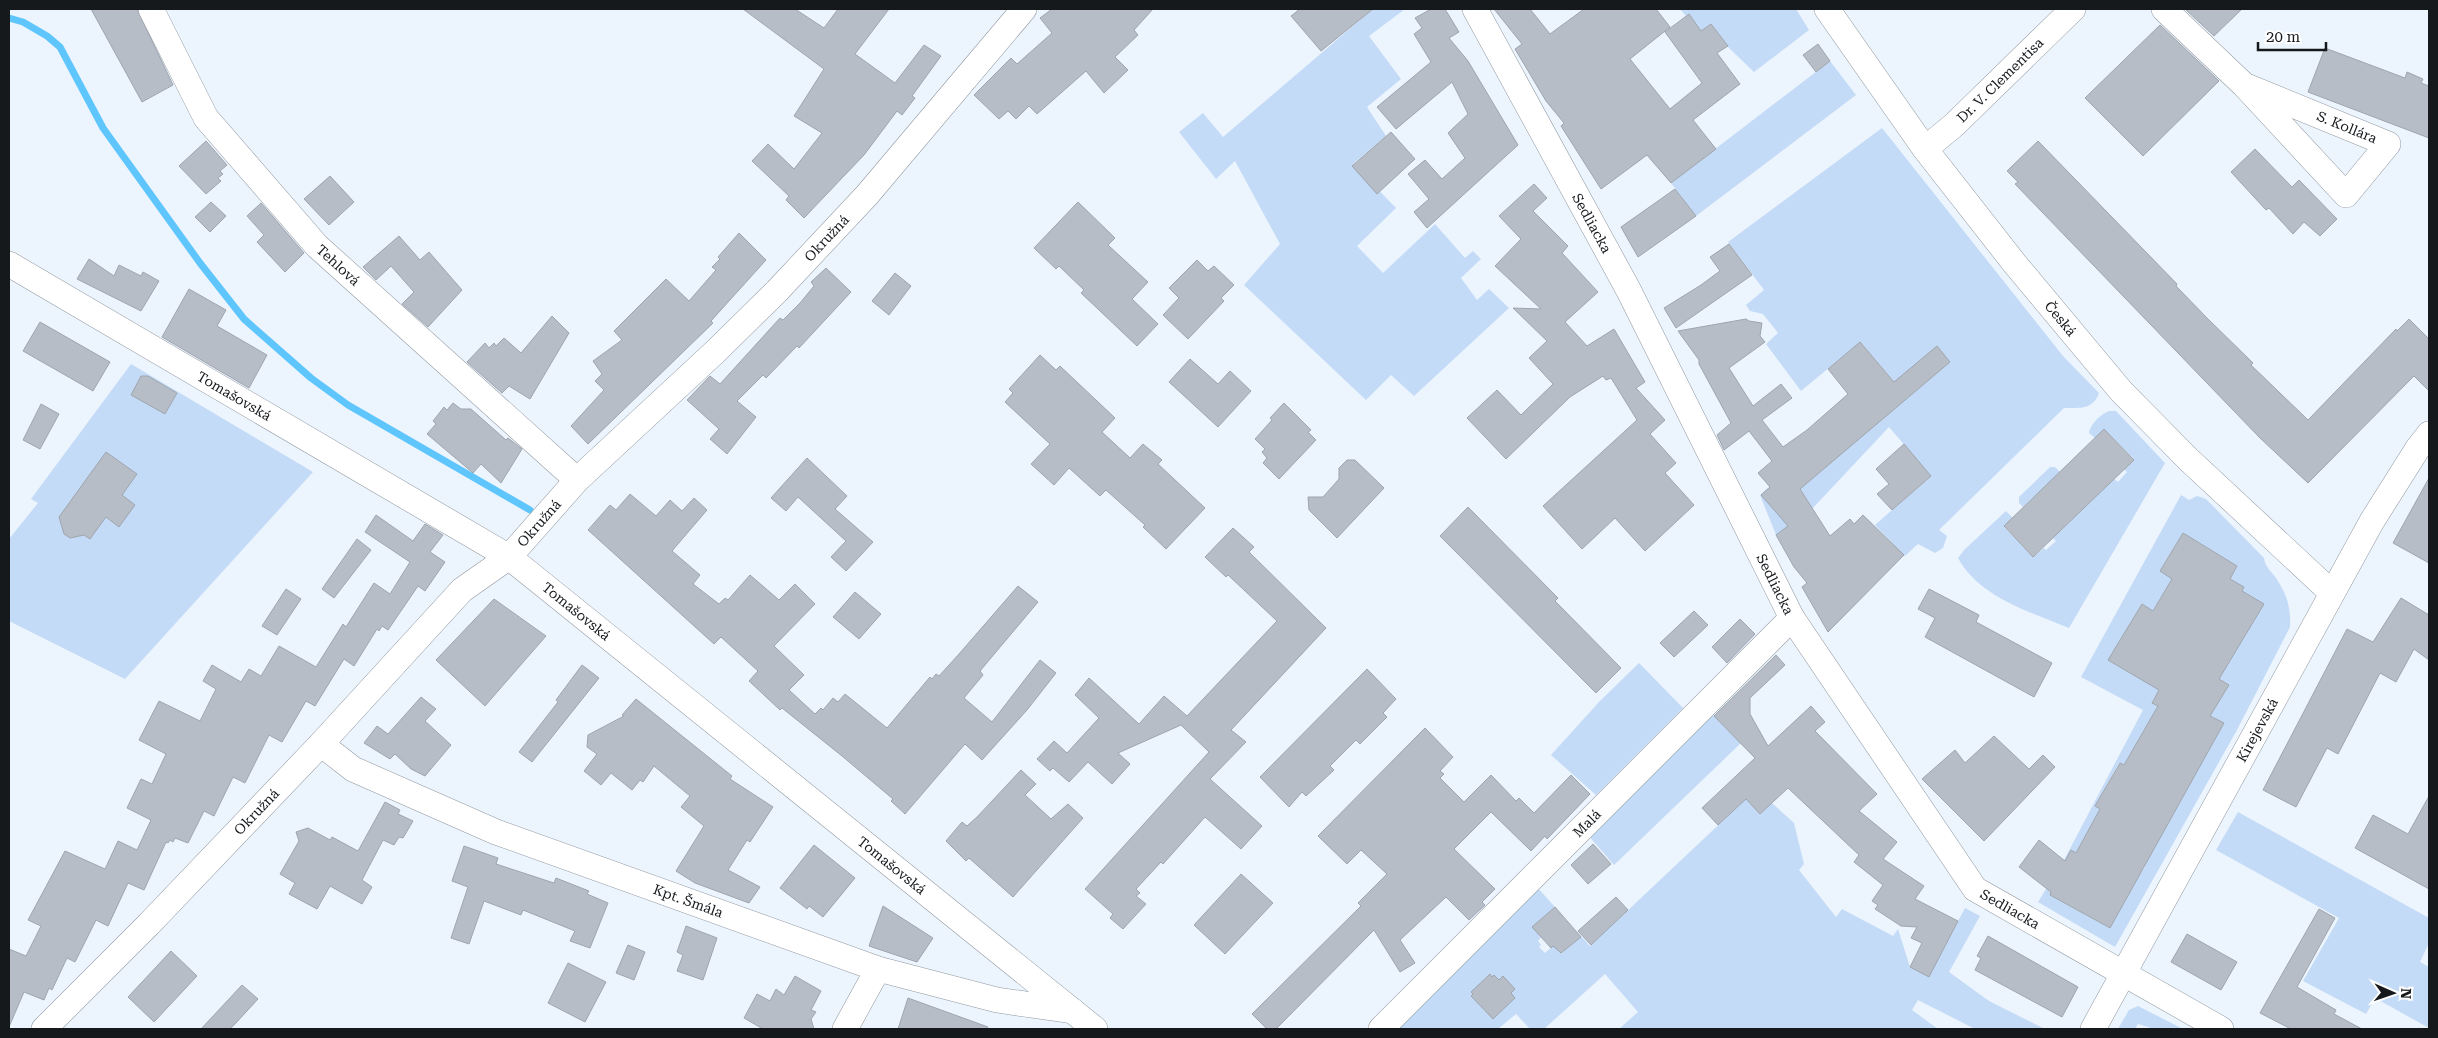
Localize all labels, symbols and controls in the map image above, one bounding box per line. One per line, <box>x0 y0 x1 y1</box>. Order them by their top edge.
scale bar <box>2258 20 2326 52</box>
text: 20 m <box>2266 28 2301 46</box>
street label: Dr. V. Clementisa <box>1954 34 2047 126</box>
street label: S. Kollára <box>2315 108 2380 146</box>
street label: Sedliacka <box>1569 190 1615 256</box>
street label: Okružná <box>801 211 852 265</box>
street label: Tehlová <box>313 241 364 289</box>
street label: Česká <box>2041 298 2080 340</box>
street label: Tomašovská <box>194 368 274 424</box>
street label: Okružná <box>514 496 564 550</box>
street label: Sedliacka <box>1753 551 1797 618</box>
street label: Tomašovská <box>539 579 614 644</box>
street label: Kirejevská <box>2233 695 2281 765</box>
street label: Okružná <box>231 785 282 838</box>
street label: Malá <box>1570 806 1604 840</box>
street label: Tomašovská <box>854 833 929 898</box>
street label: Kpt. Šmála <box>651 881 726 921</box>
street label: Sedliacka <box>1978 886 2043 932</box>
north arrow <box>2368 968 2418 1018</box>
text: N <box>2398 988 2414 999</box>

